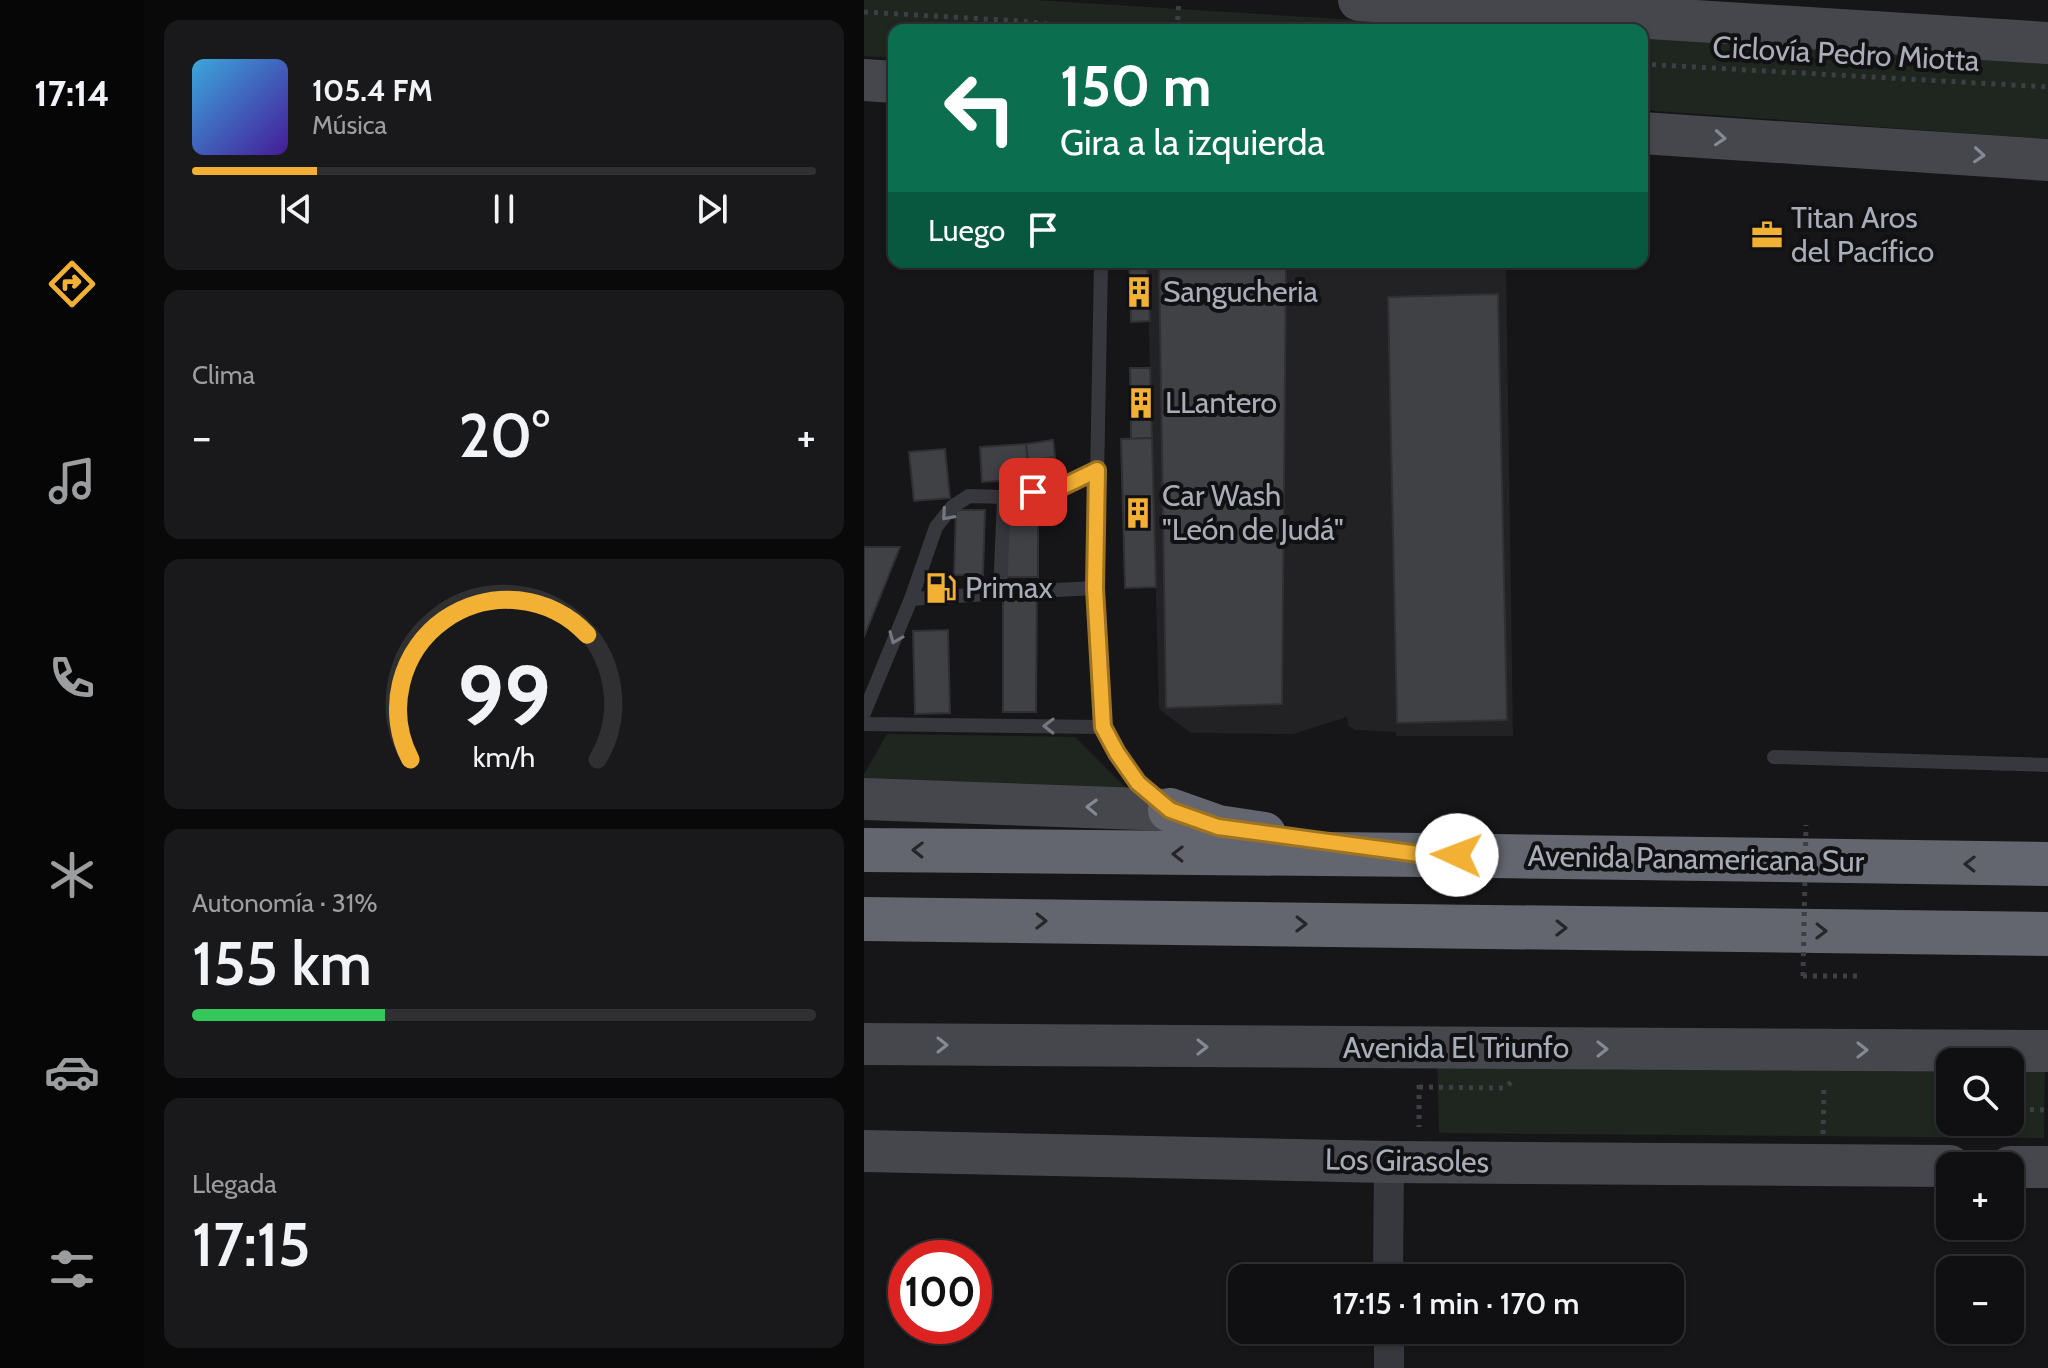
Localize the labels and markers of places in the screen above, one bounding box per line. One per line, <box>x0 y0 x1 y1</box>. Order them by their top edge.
place label: Titan Aros del Pacífico <box>1791 199 1934 270</box>
office icon: Titan Aros del Pacífico <box>1750 218 1784 252</box>
place label: Sangucheria <box>1163 273 1318 310</box>
building icon: Sangucheria <box>1122 275 1156 309</box>
place label: LLantero <box>1165 384 1277 421</box>
building icon: LLantero <box>1124 386 1158 420</box>
pin <box>999 458 1067 526</box>
place label: Car Wash "León de Judá" <box>1162 477 1344 548</box>
building icon: Car Wash "León de Judá" <box>1121 496 1155 530</box>
place label: Primax <box>965 569 1053 606</box>
fuel station icon: Primax <box>924 571 958 605</box>

